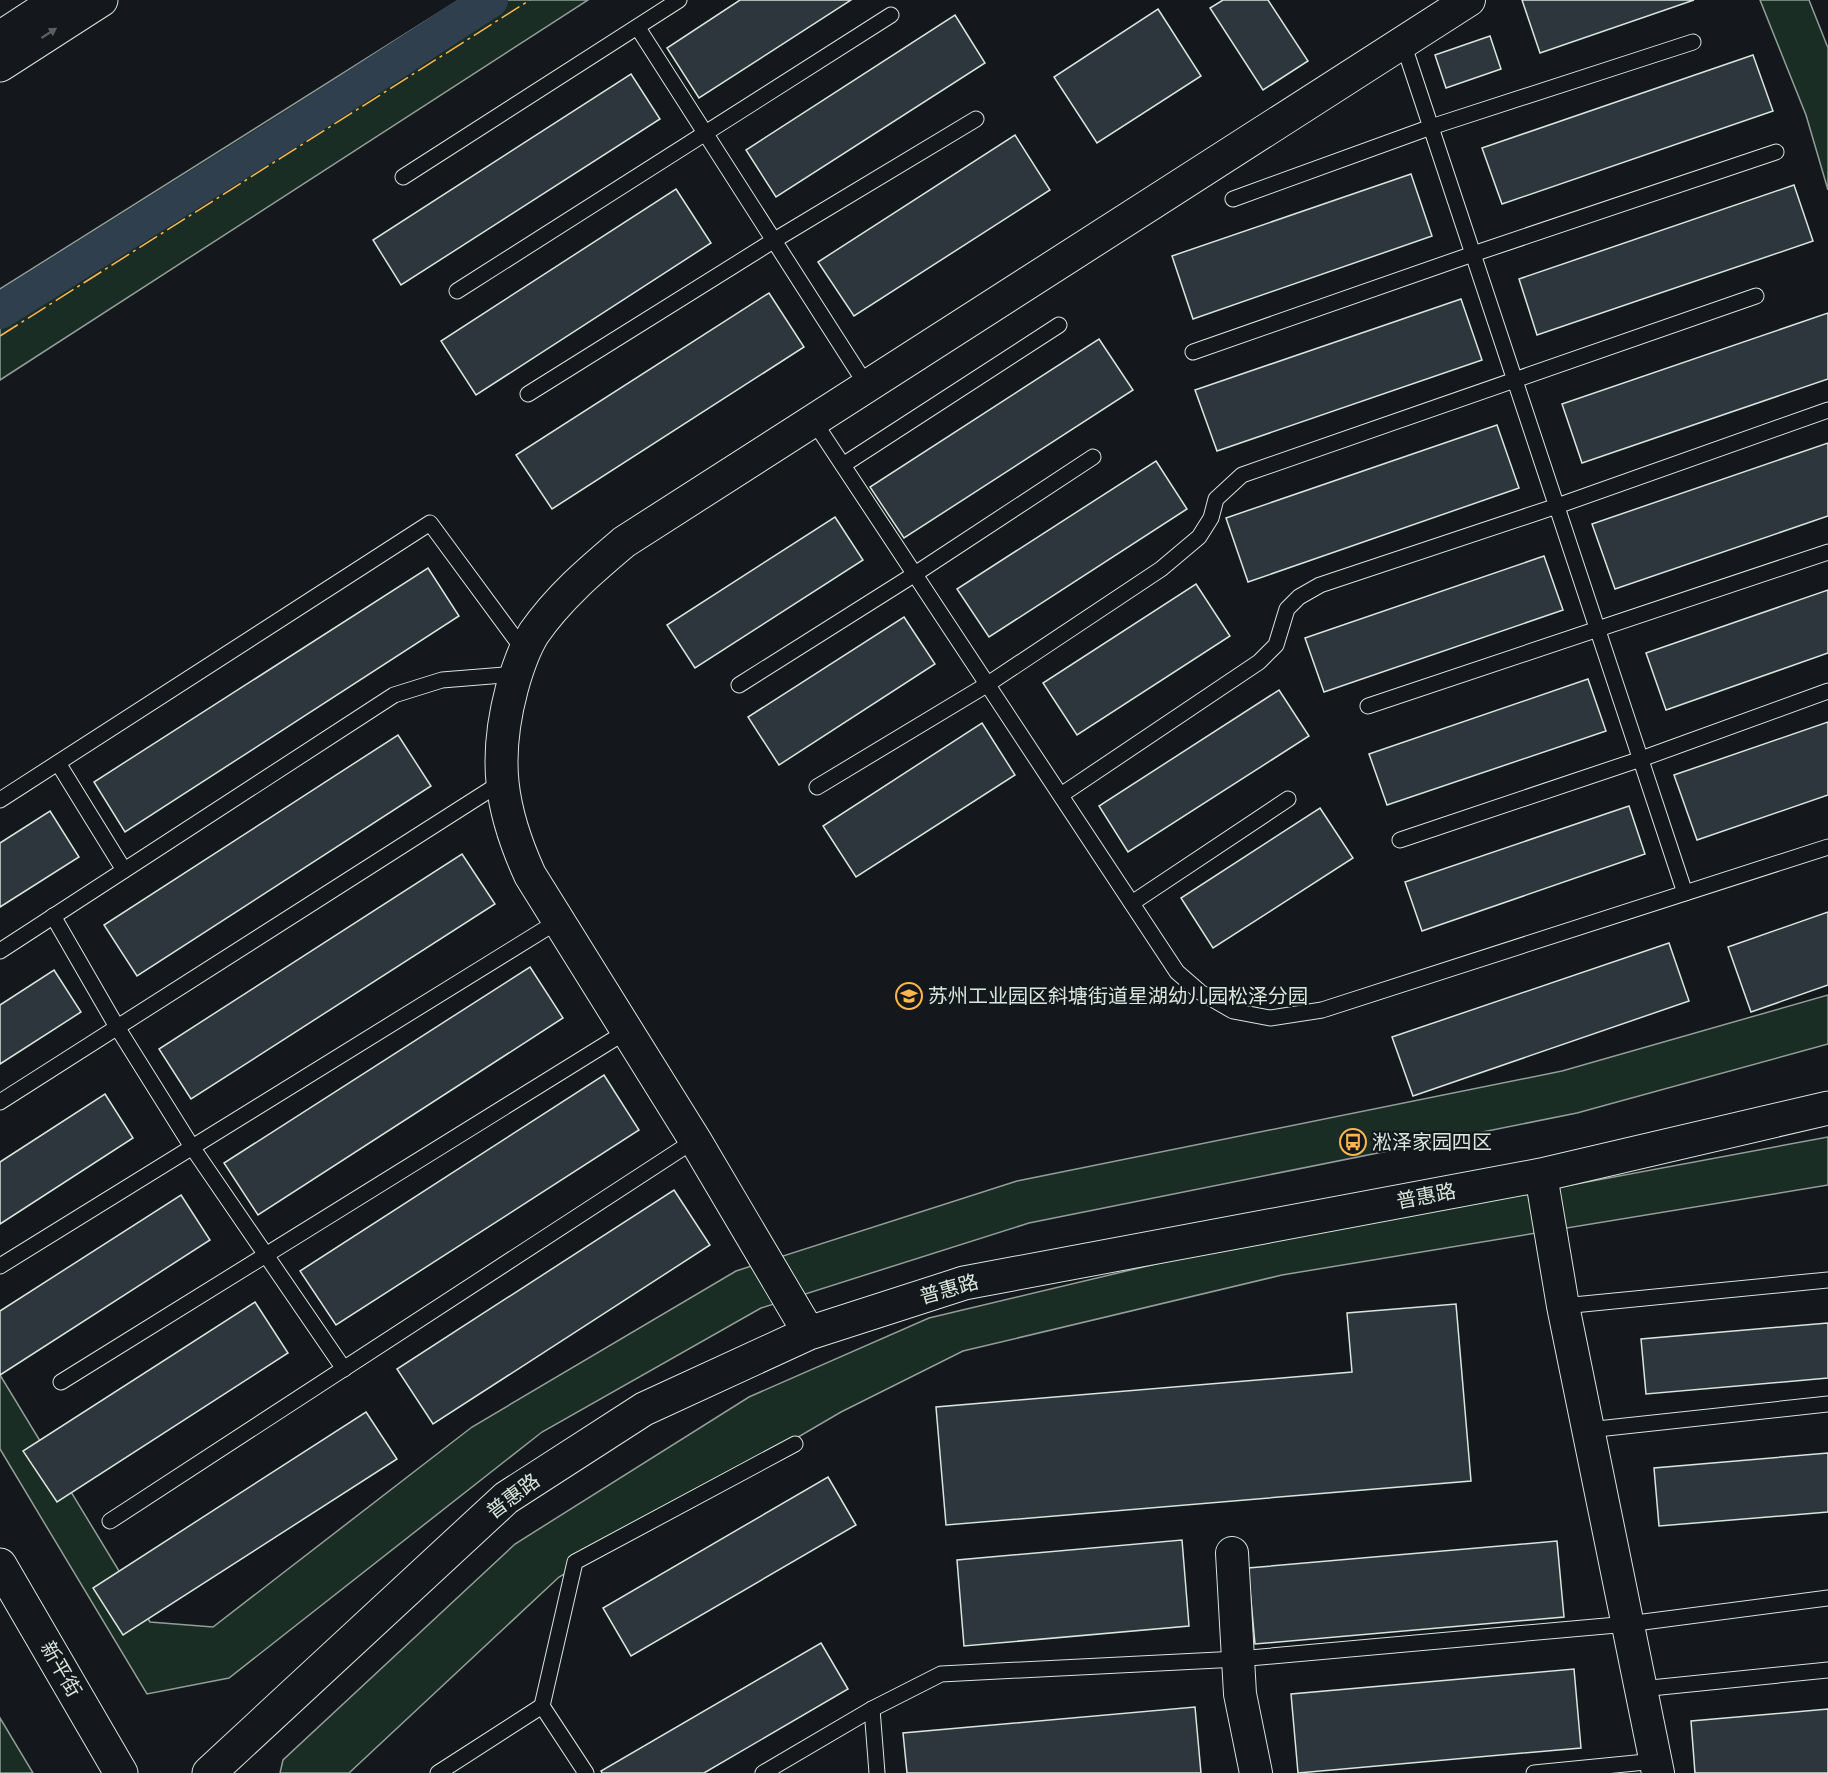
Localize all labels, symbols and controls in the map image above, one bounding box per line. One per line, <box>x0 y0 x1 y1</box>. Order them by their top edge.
one-way arrow <box>41 28 57 39</box>
school or university icon: 苏州工业园区斜塘街道星湖幼儿园松泽分园 <box>894 981 924 1011</box>
place label: 苏州工业园区斜塘街道星湖幼儿园松泽分园 <box>928 985 1308 1008</box>
bus stop icon: 淞泽家园四区 <box>1338 1127 1368 1157</box>
place label: 淞泽家园四区 <box>1372 1131 1492 1154</box>
street label: 普惠路 <box>1394 1179 1458 1214</box>
street label: 普惠路 <box>917 1270 981 1309</box>
street label: 普惠路 <box>482 1469 544 1524</box>
street label: 新平街 <box>36 1638 86 1701</box>

